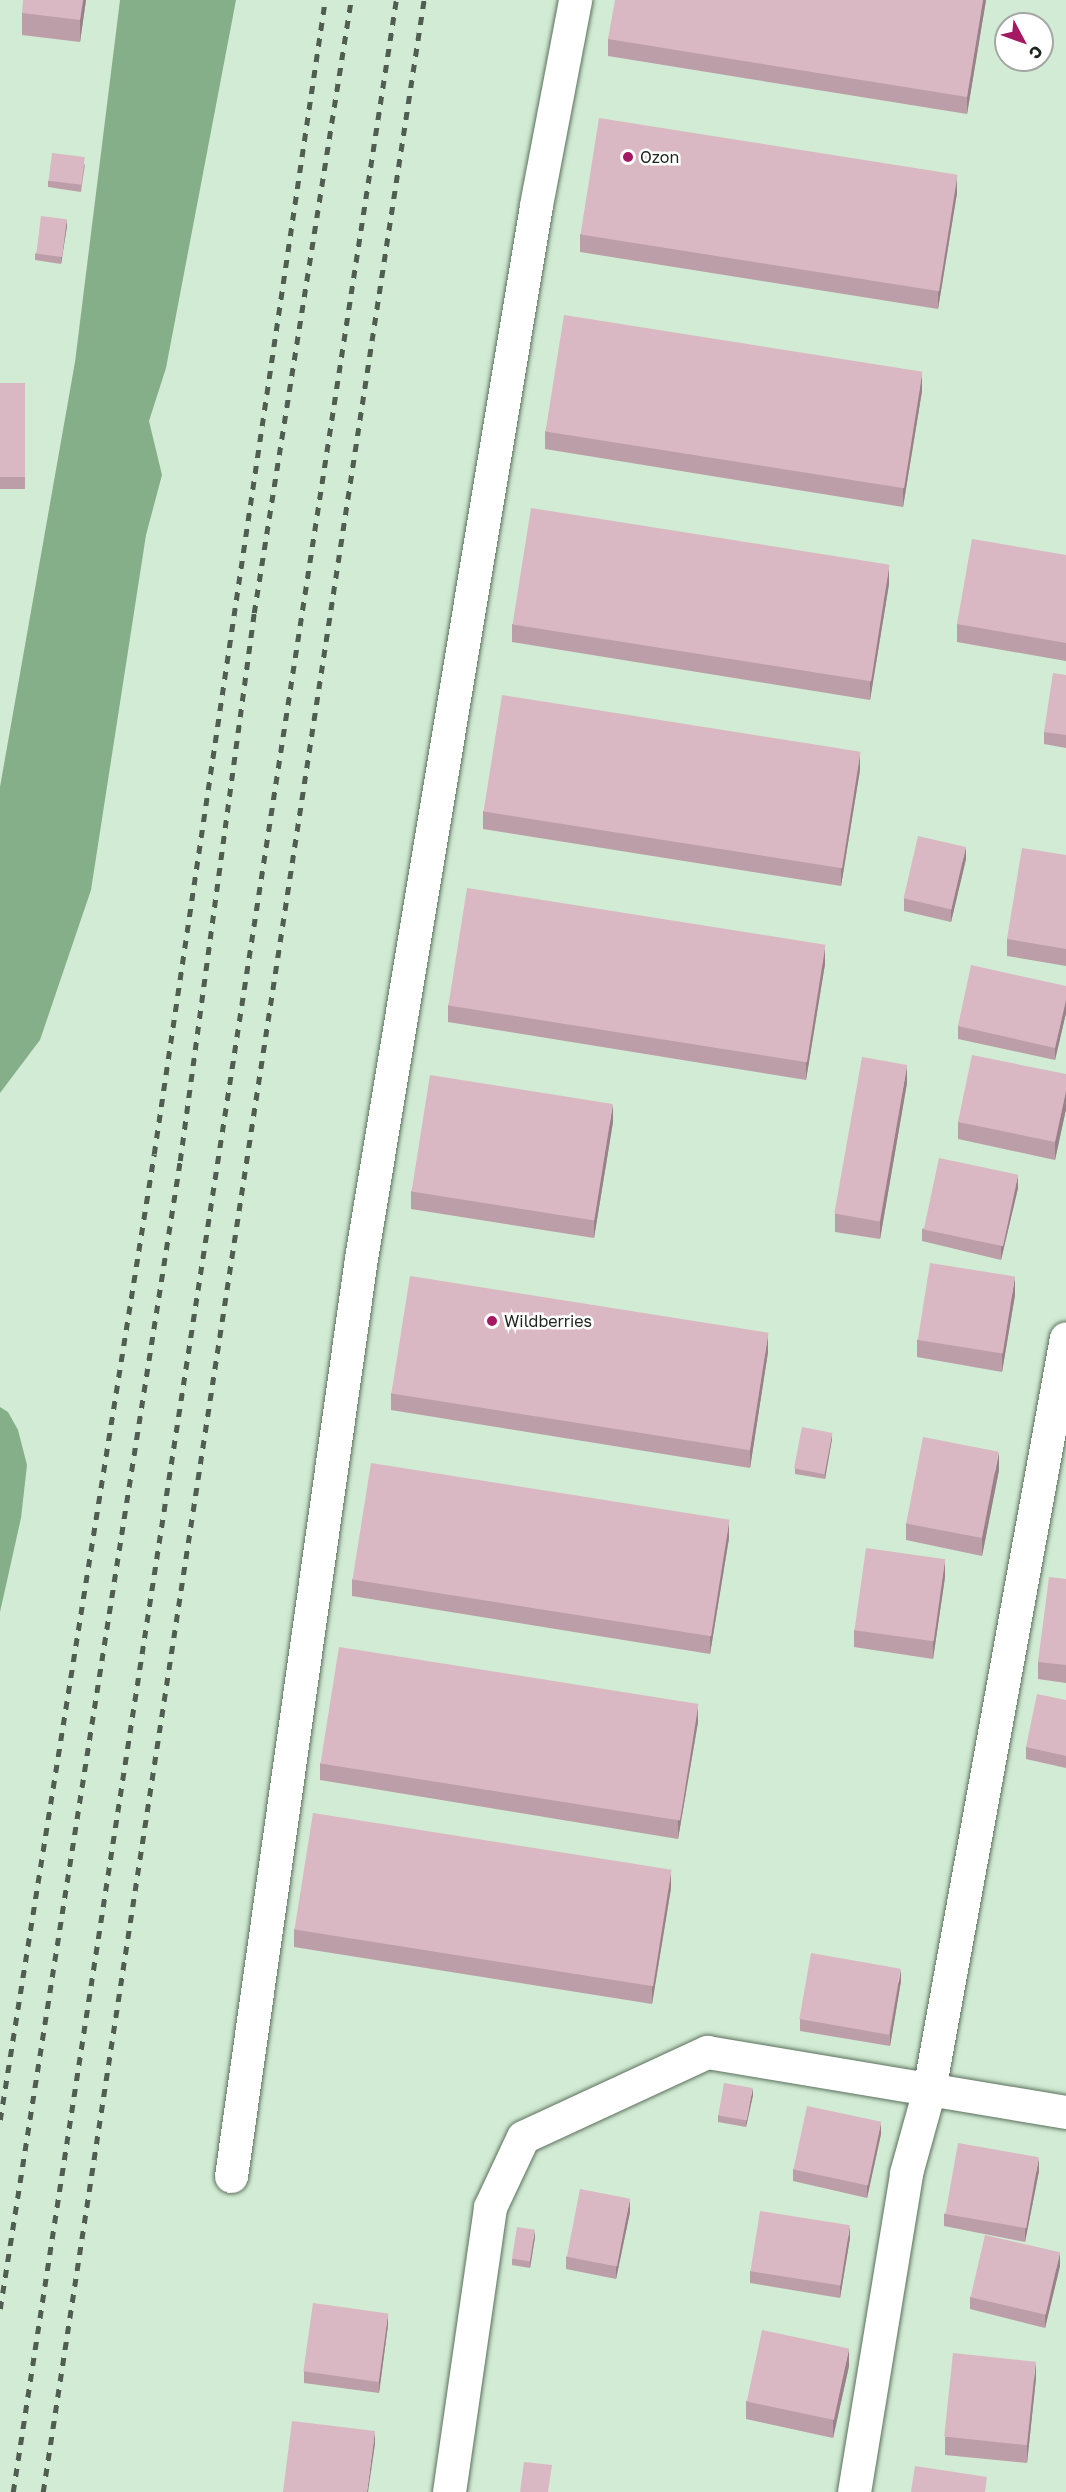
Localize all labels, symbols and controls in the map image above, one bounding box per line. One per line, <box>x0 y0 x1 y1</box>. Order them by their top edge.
north arrow <box>994 12 1054 72</box>
text: С <box>1025 42 1047 63</box>
place label: Ozon <box>640 147 679 167</box>
marker: Ozon <box>621 150 635 164</box>
place label: Wildberries <box>504 1311 592 1331</box>
marker: Wildberries <box>485 1314 499 1328</box>

